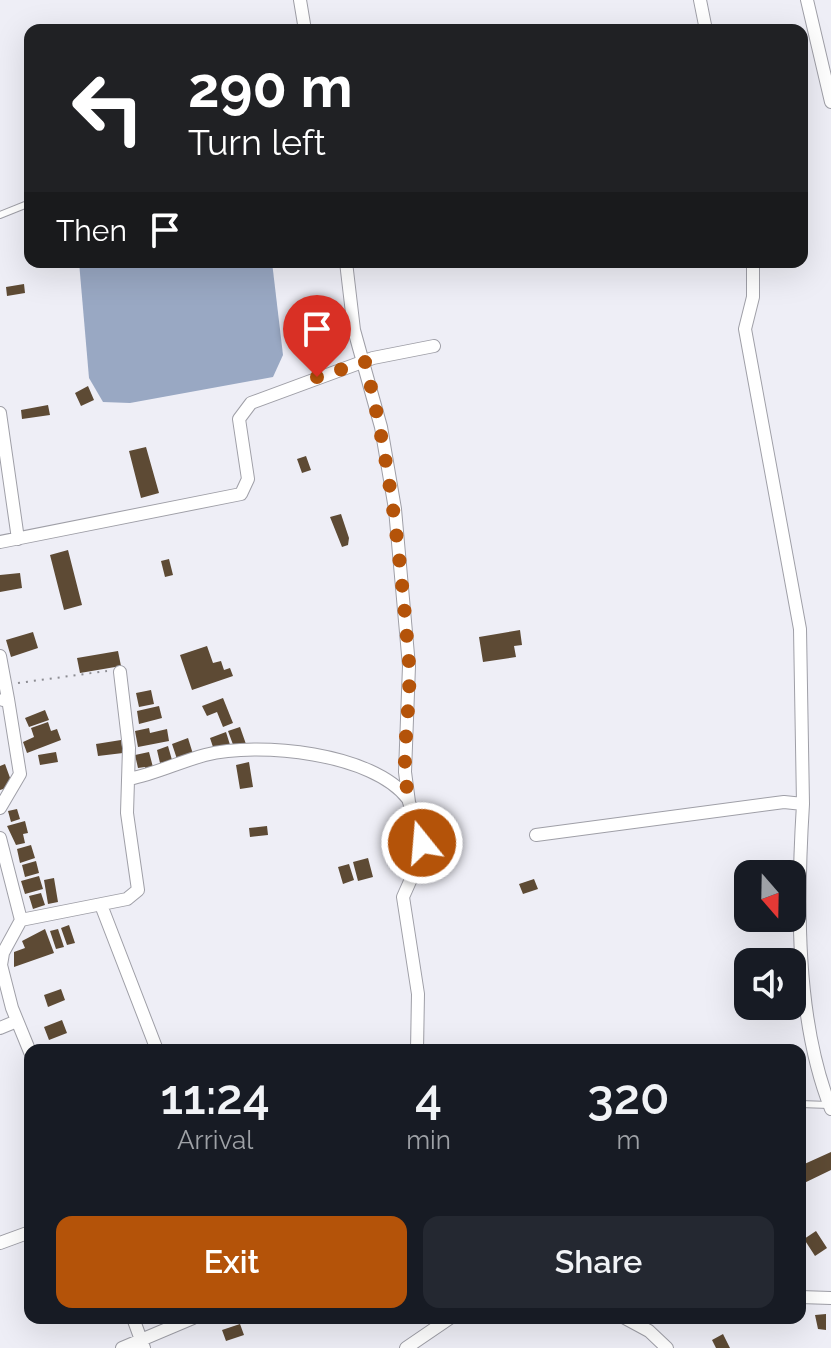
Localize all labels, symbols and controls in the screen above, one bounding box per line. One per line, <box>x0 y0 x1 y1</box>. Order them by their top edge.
text: 290 m <box>188 54 353 120</box>
icon: left <box>56 56 160 160</box>
text: Turn left <box>188 121 326 163</box>
icon: arrive <box>143 208 187 252</box>
text: Then <box>56 213 127 248</box>
pin <box>283 295 351 377</box>
icon: arrive <box>295 307 339 351</box>
position arrow <box>380 801 464 885</box>
north arrow <box>734 860 806 932</box>
map controls <box>734 860 806 1020</box>
button: sound <box>734 948 806 1020</box>
text: 11:24 <box>160 1069 270 1125</box>
text: 4 <box>415 1069 442 1125</box>
text: 320 <box>587 1069 670 1125</box>
text: Arrival <box>177 1125 253 1155</box>
text: min <box>406 1125 451 1155</box>
text: m <box>617 1125 640 1155</box>
button: Exit <box>56 1216 407 1308</box>
button: Share <box>423 1216 774 1308</box>

